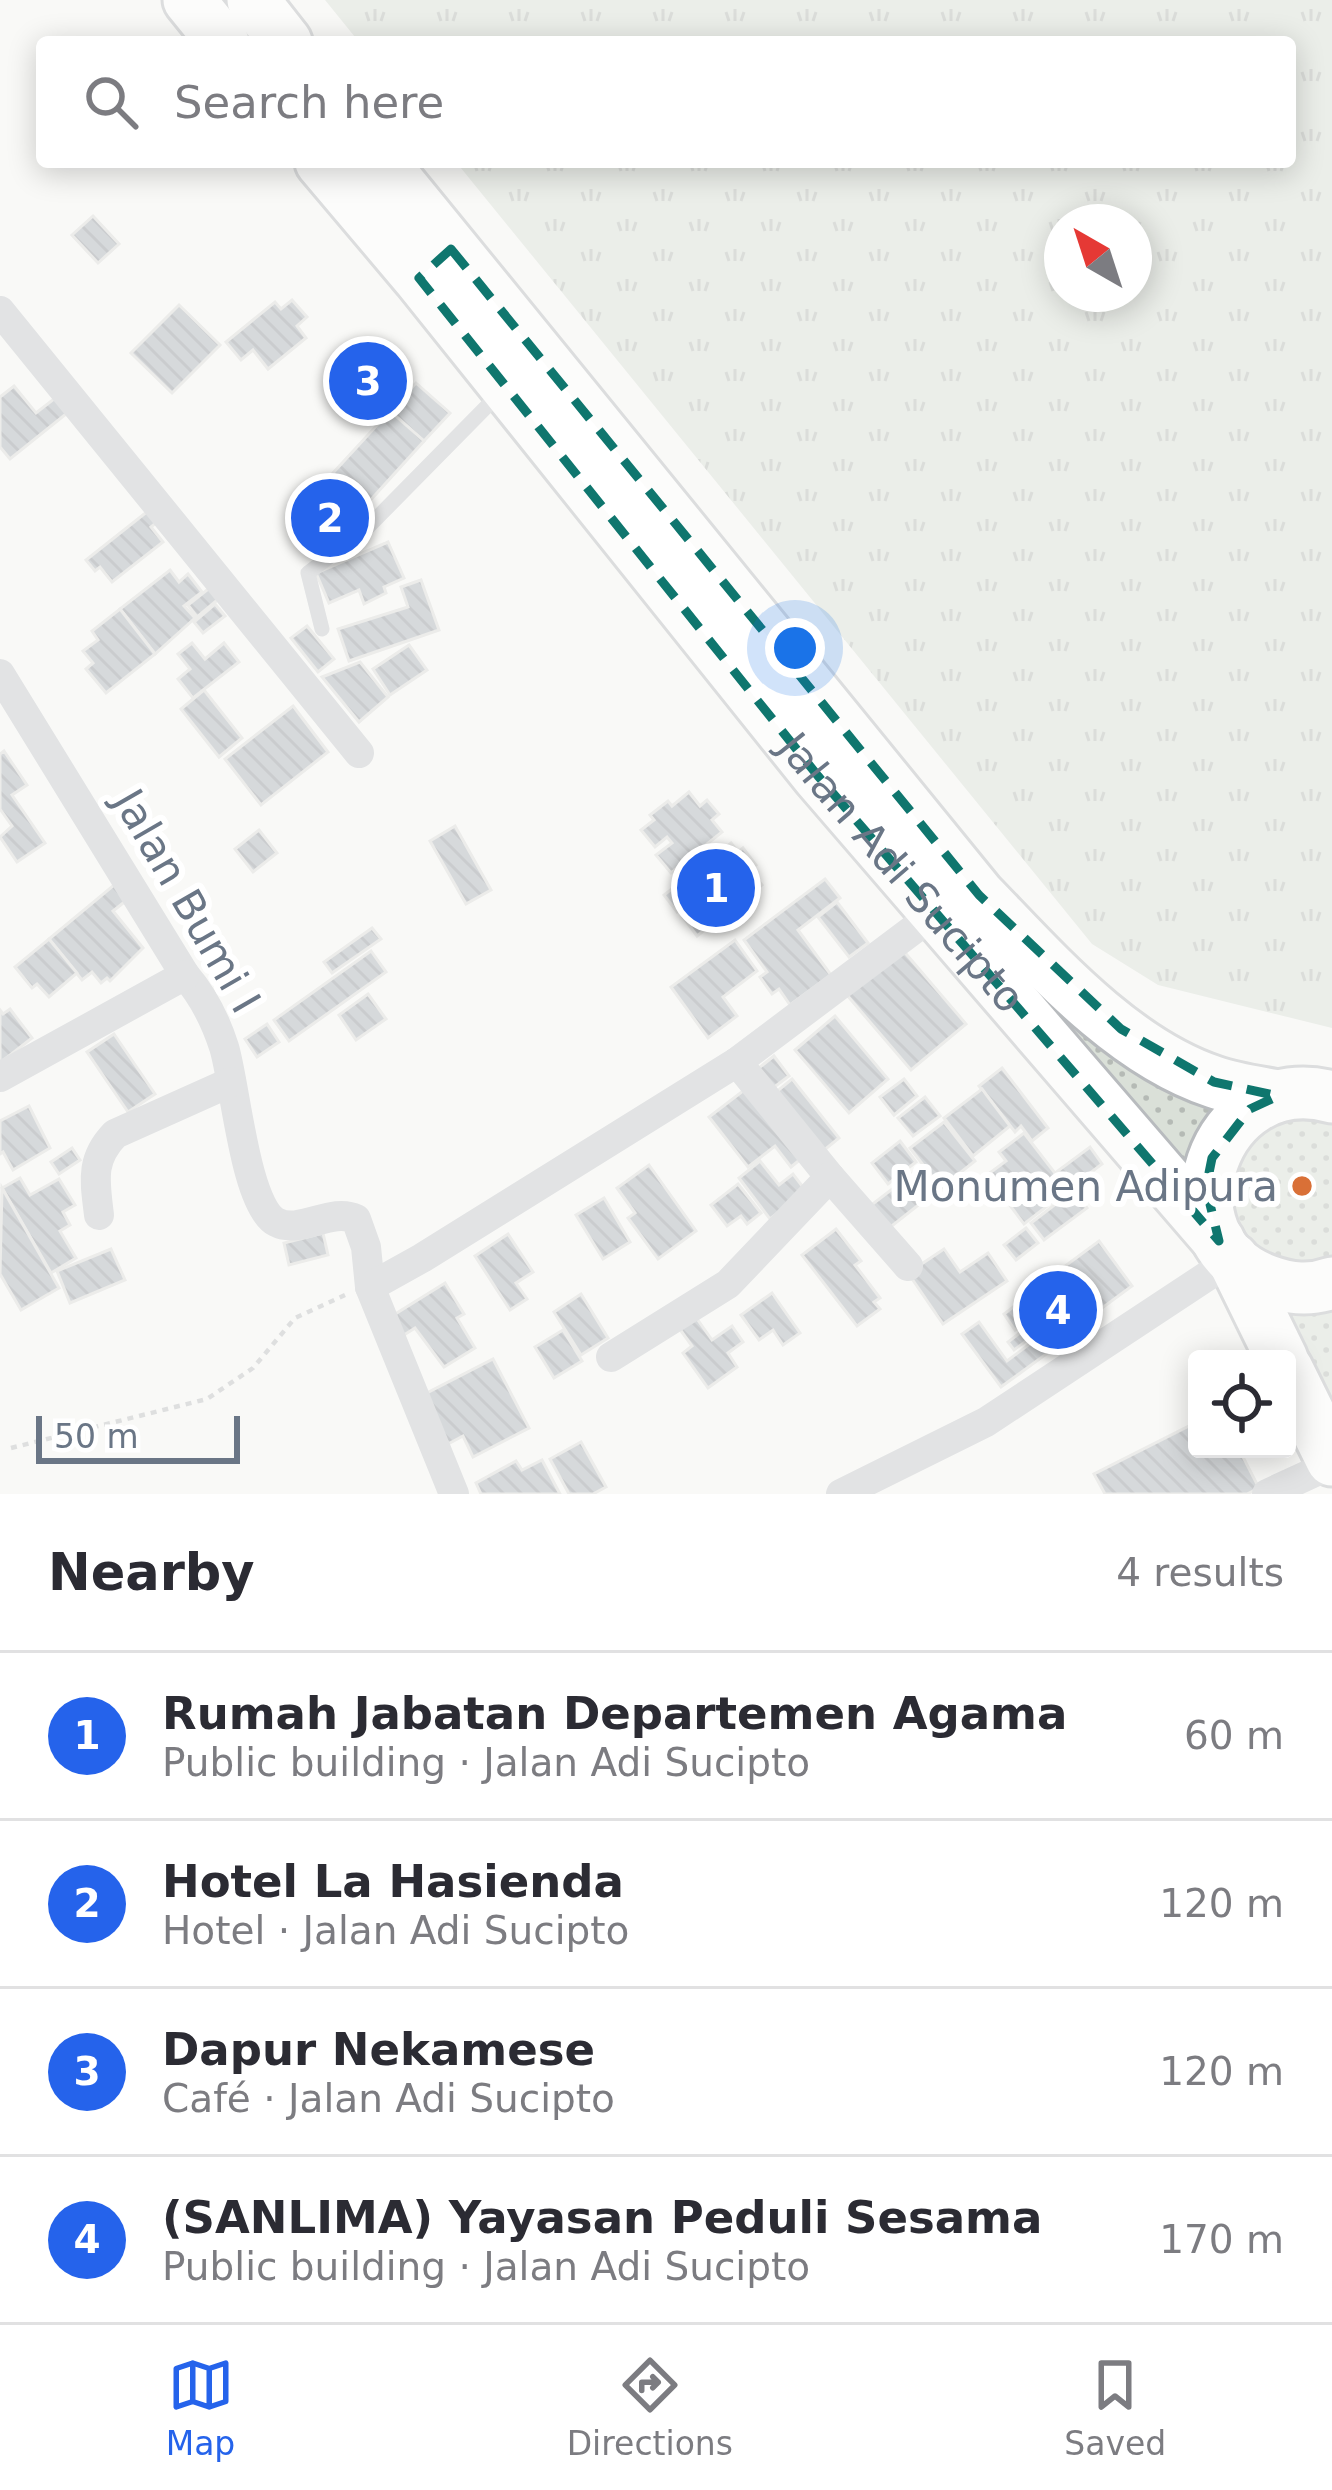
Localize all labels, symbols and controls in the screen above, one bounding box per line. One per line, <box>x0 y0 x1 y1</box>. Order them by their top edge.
search box <box>36 36 1296 168</box>
icon: search <box>78 69 144 135</box>
text: Search here <box>174 76 444 129</box>
north arrow <box>1044 204 1152 312</box>
pin: 3 <box>329 336 407 426</box>
pin: 2 <box>291 473 369 563</box>
your location <box>765 618 825 678</box>
street label: Jalan Adi Sucipto <box>767 721 1035 1022</box>
street label: Jalan Bumi I <box>102 778 271 1021</box>
pin: 1 <box>677 843 755 933</box>
place label: Monumen Adipura <box>893 1162 1278 1211</box>
marker: Monumen Adipura <box>1289 1173 1315 1199</box>
pin: 4 <box>1019 1265 1097 1355</box>
map controls <box>1188 1350 1296 1458</box>
button: locate <box>1188 1350 1296 1458</box>
scale bar <box>36 1410 240 1463</box>
text: 50 m <box>54 1417 139 1456</box>
text: Nearby <box>48 1543 255 1602</box>
text: 4 results <box>1116 1550 1284 1595</box>
text: Rumah Jabatan Departemen Agama <box>162 1687 1067 1740</box>
text: 1 <box>73 1713 101 1758</box>
text: 60 m <box>1184 1713 1284 1758</box>
text: Public building · Jalan Adi Sucipto <box>162 1740 810 1785</box>
text: Hotel La Hasienda <box>162 1855 624 1908</box>
text: 2 <box>73 1881 101 1926</box>
text: 120 m <box>1159 1881 1284 1926</box>
text: Hotel · Jalan Adi Sucipto <box>162 1908 629 1953</box>
text: Dapur Nekamese <box>162 2023 595 2076</box>
text: 3 <box>73 2049 101 2094</box>
text: 120 m <box>1159 2049 1284 2094</box>
text: Café · Jalan Adi Sucipto <box>162 2076 615 2121</box>
text: (SANLIMA) Yayasan Peduli Sesama <box>162 2191 1042 2244</box>
text: 4 <box>73 2217 101 2262</box>
text: 170 m <box>1159 2217 1284 2262</box>
text: Public building · Jalan Adi Sucipto <box>162 2244 810 2289</box>
tab: Map <box>166 2352 235 2463</box>
tab: Directions <box>567 2352 733 2463</box>
tab: Saved <box>1064 2352 1166 2463</box>

